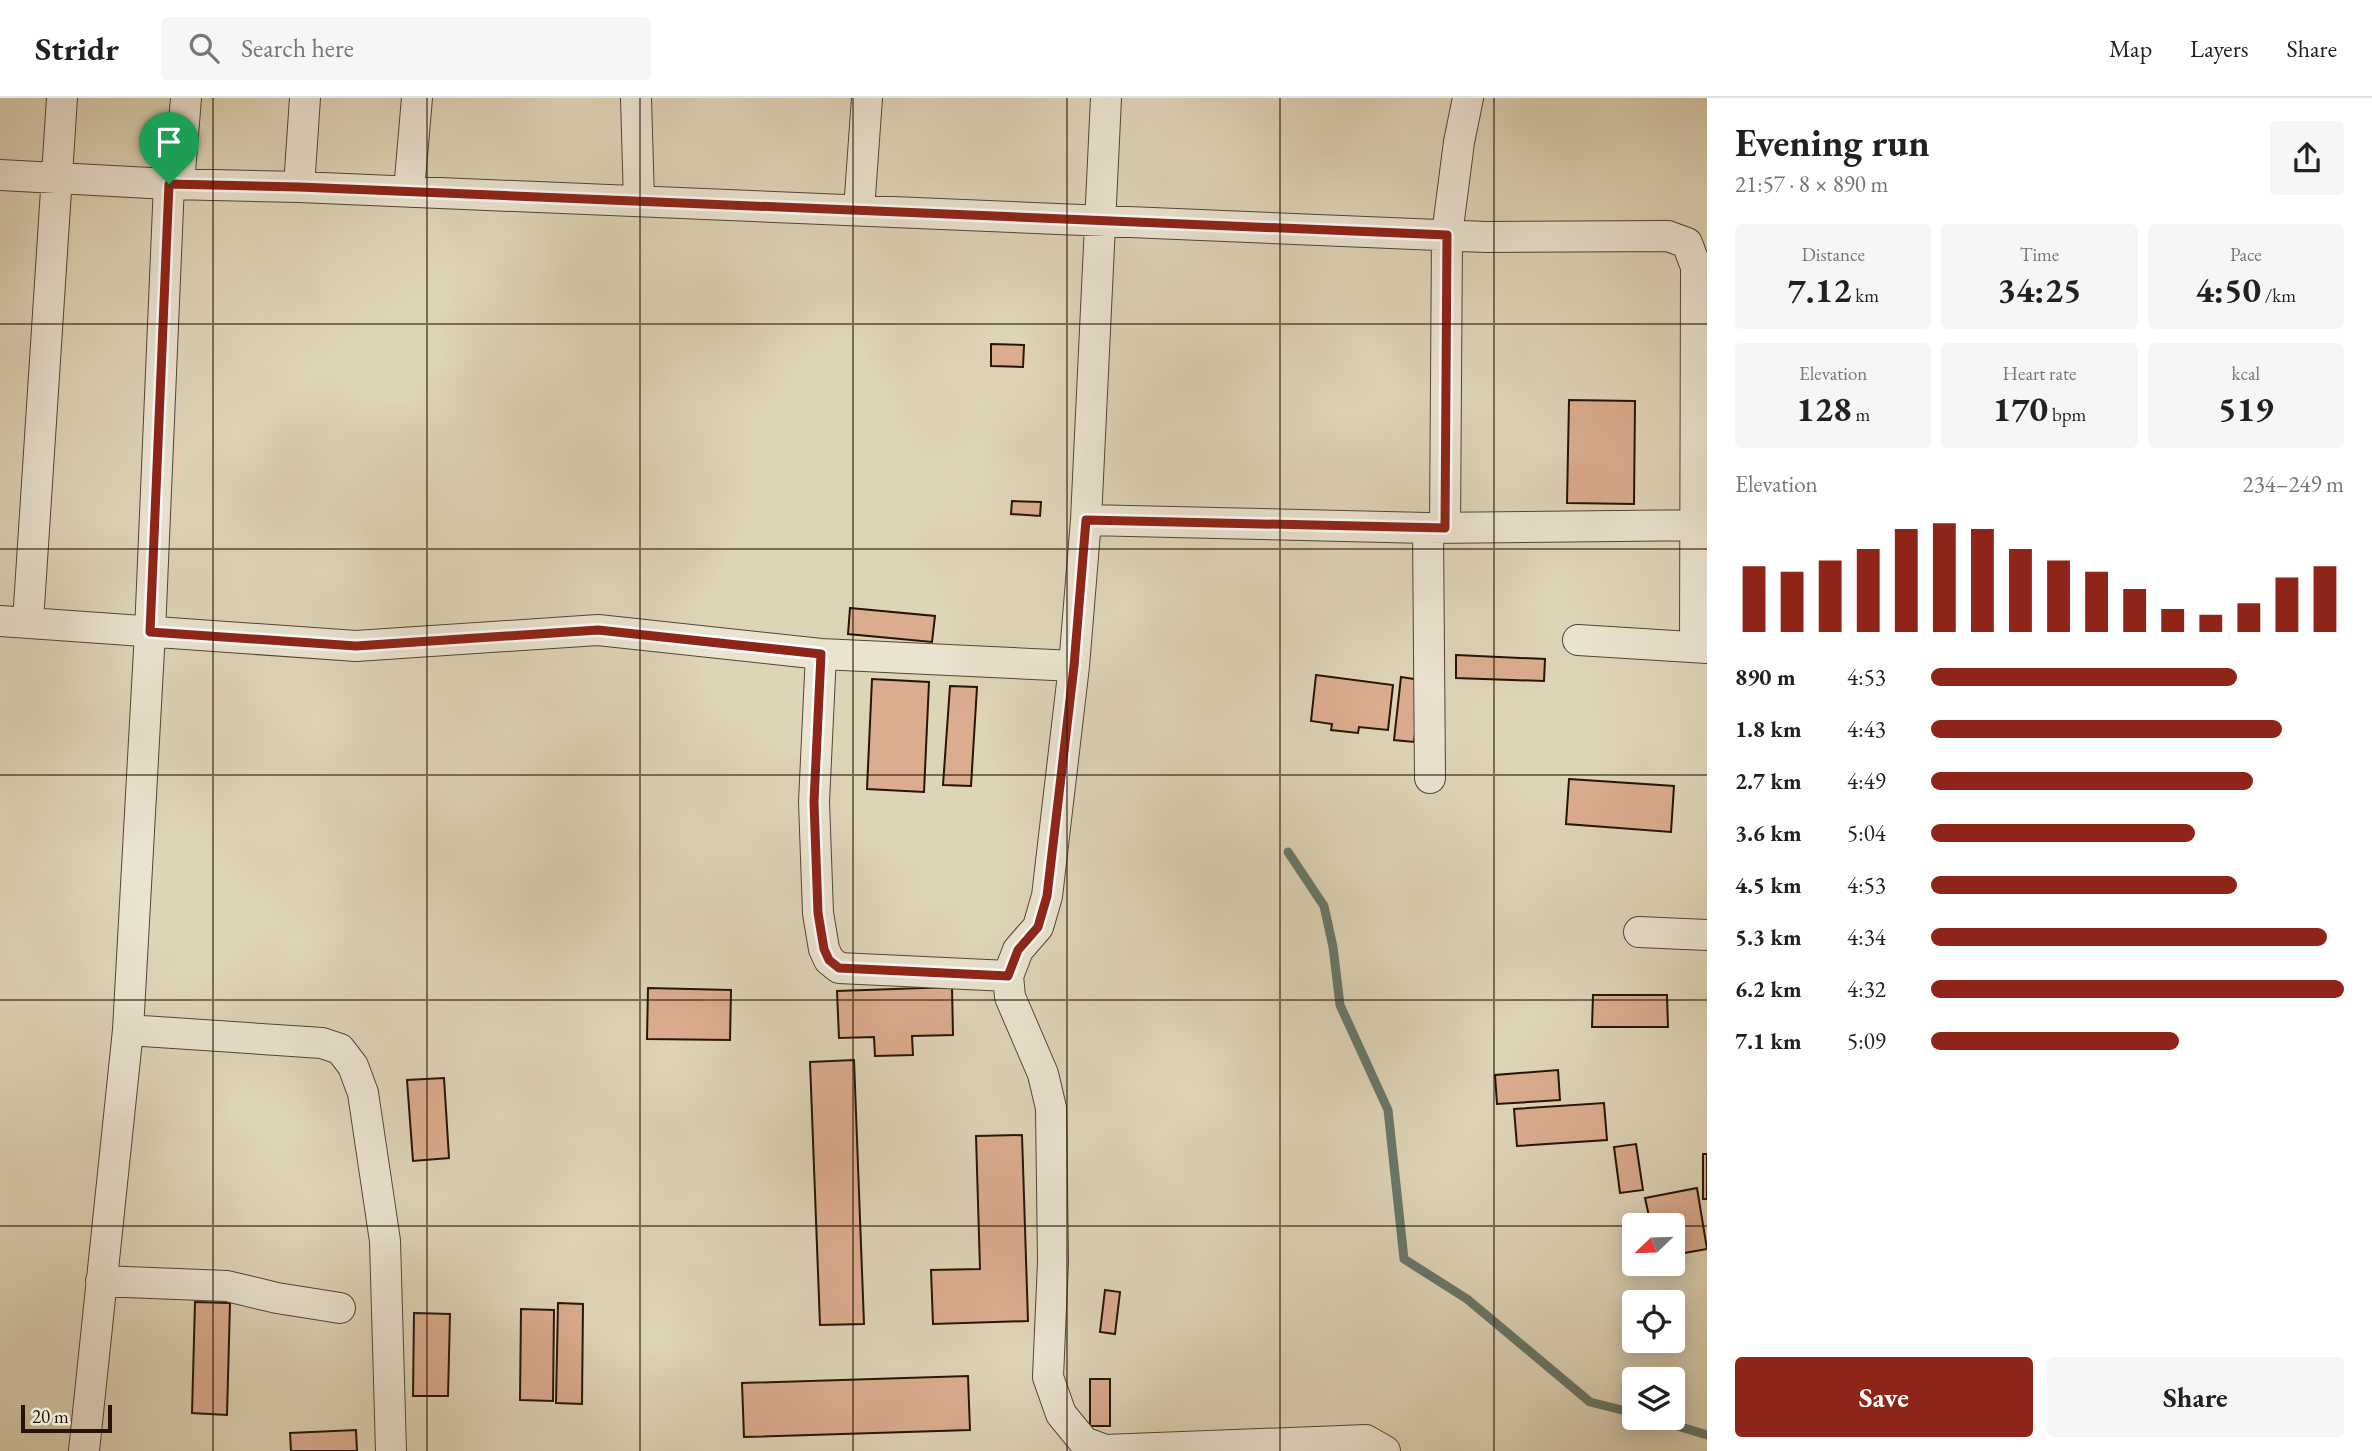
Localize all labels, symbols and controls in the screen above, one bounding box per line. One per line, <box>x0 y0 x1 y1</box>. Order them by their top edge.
search box <box>161 17 651 80</box>
text: Stridr <box>35 27 119 70</box>
icon: search <box>185 29 223 67</box>
text: Search here <box>241 31 354 65</box>
text: Map <box>2109 33 2152 64</box>
text: Layers <box>2190 33 2249 64</box>
text: Share <box>2287 33 2337 64</box>
pin <box>139 112 199 184</box>
text: Evening run <box>1735 118 1930 167</box>
button: share <box>2270 121 2344 195</box>
icon: arrive <box>150 123 188 161</box>
text: 21:57 · 8 × 890 m <box>1735 169 1888 199</box>
text: Distance <box>1801 242 1865 267</box>
text: Time <box>2020 242 2059 267</box>
text: Pace <box>2230 242 2262 267</box>
text: 7.12 <box>1787 267 1852 312</box>
text: 34:25 <box>1998 267 2081 312</box>
text: 4:50 <box>2196 267 2261 312</box>
text: km <box>1852 283 1879 308</box>
text: /km <box>2261 283 2296 308</box>
text: Elevation <box>1799 361 1867 386</box>
text: Heart rate <box>2003 361 2076 386</box>
text: kcal <box>2232 361 2260 386</box>
text: 128 <box>1796 386 1852 431</box>
text: 170 <box>1993 386 2048 431</box>
text: 519 <box>2218 386 2274 431</box>
text: m <box>1852 402 1870 427</box>
text: bpm <box>2048 402 2086 427</box>
text: Elevation <box>1735 469 1818 499</box>
text: 234–249 m <box>2243 469 2344 499</box>
text: 890 m <box>1735 662 1796 692</box>
text: 4:53 <box>1847 662 1886 692</box>
text: 1.8 km <box>1735 714 1802 744</box>
text: 4:43 <box>1847 714 1886 744</box>
text: 2.7 km <box>1735 766 1802 796</box>
text: 4:49 <box>1847 766 1886 796</box>
text: 3.6 km <box>1735 818 1802 848</box>
text: 5:04 <box>1847 818 1886 848</box>
text: 4.5 km <box>1735 870 1802 900</box>
text: 4:53 <box>1847 870 1886 900</box>
text: 5.3 km <box>1735 922 1802 952</box>
text: 4:34 <box>1847 922 1886 952</box>
text: 6.2 km <box>1735 974 1802 1004</box>
text: 4:32 <box>1847 974 1886 1004</box>
text: 7.1 km <box>1735 1026 1802 1056</box>
text: 5:09 <box>1847 1026 1886 1056</box>
north arrow <box>1622 1213 1685 1276</box>
map controls <box>1622 1213 1685 1430</box>
button: locate <box>1622 1290 1685 1353</box>
button: Save <box>1735 1357 2033 1437</box>
button: Share <box>2047 1357 2344 1437</box>
button: layers <box>1622 1367 1685 1430</box>
scale bar <box>21 1402 112 1434</box>
text: 20 m <box>32 1404 69 1429</box>

